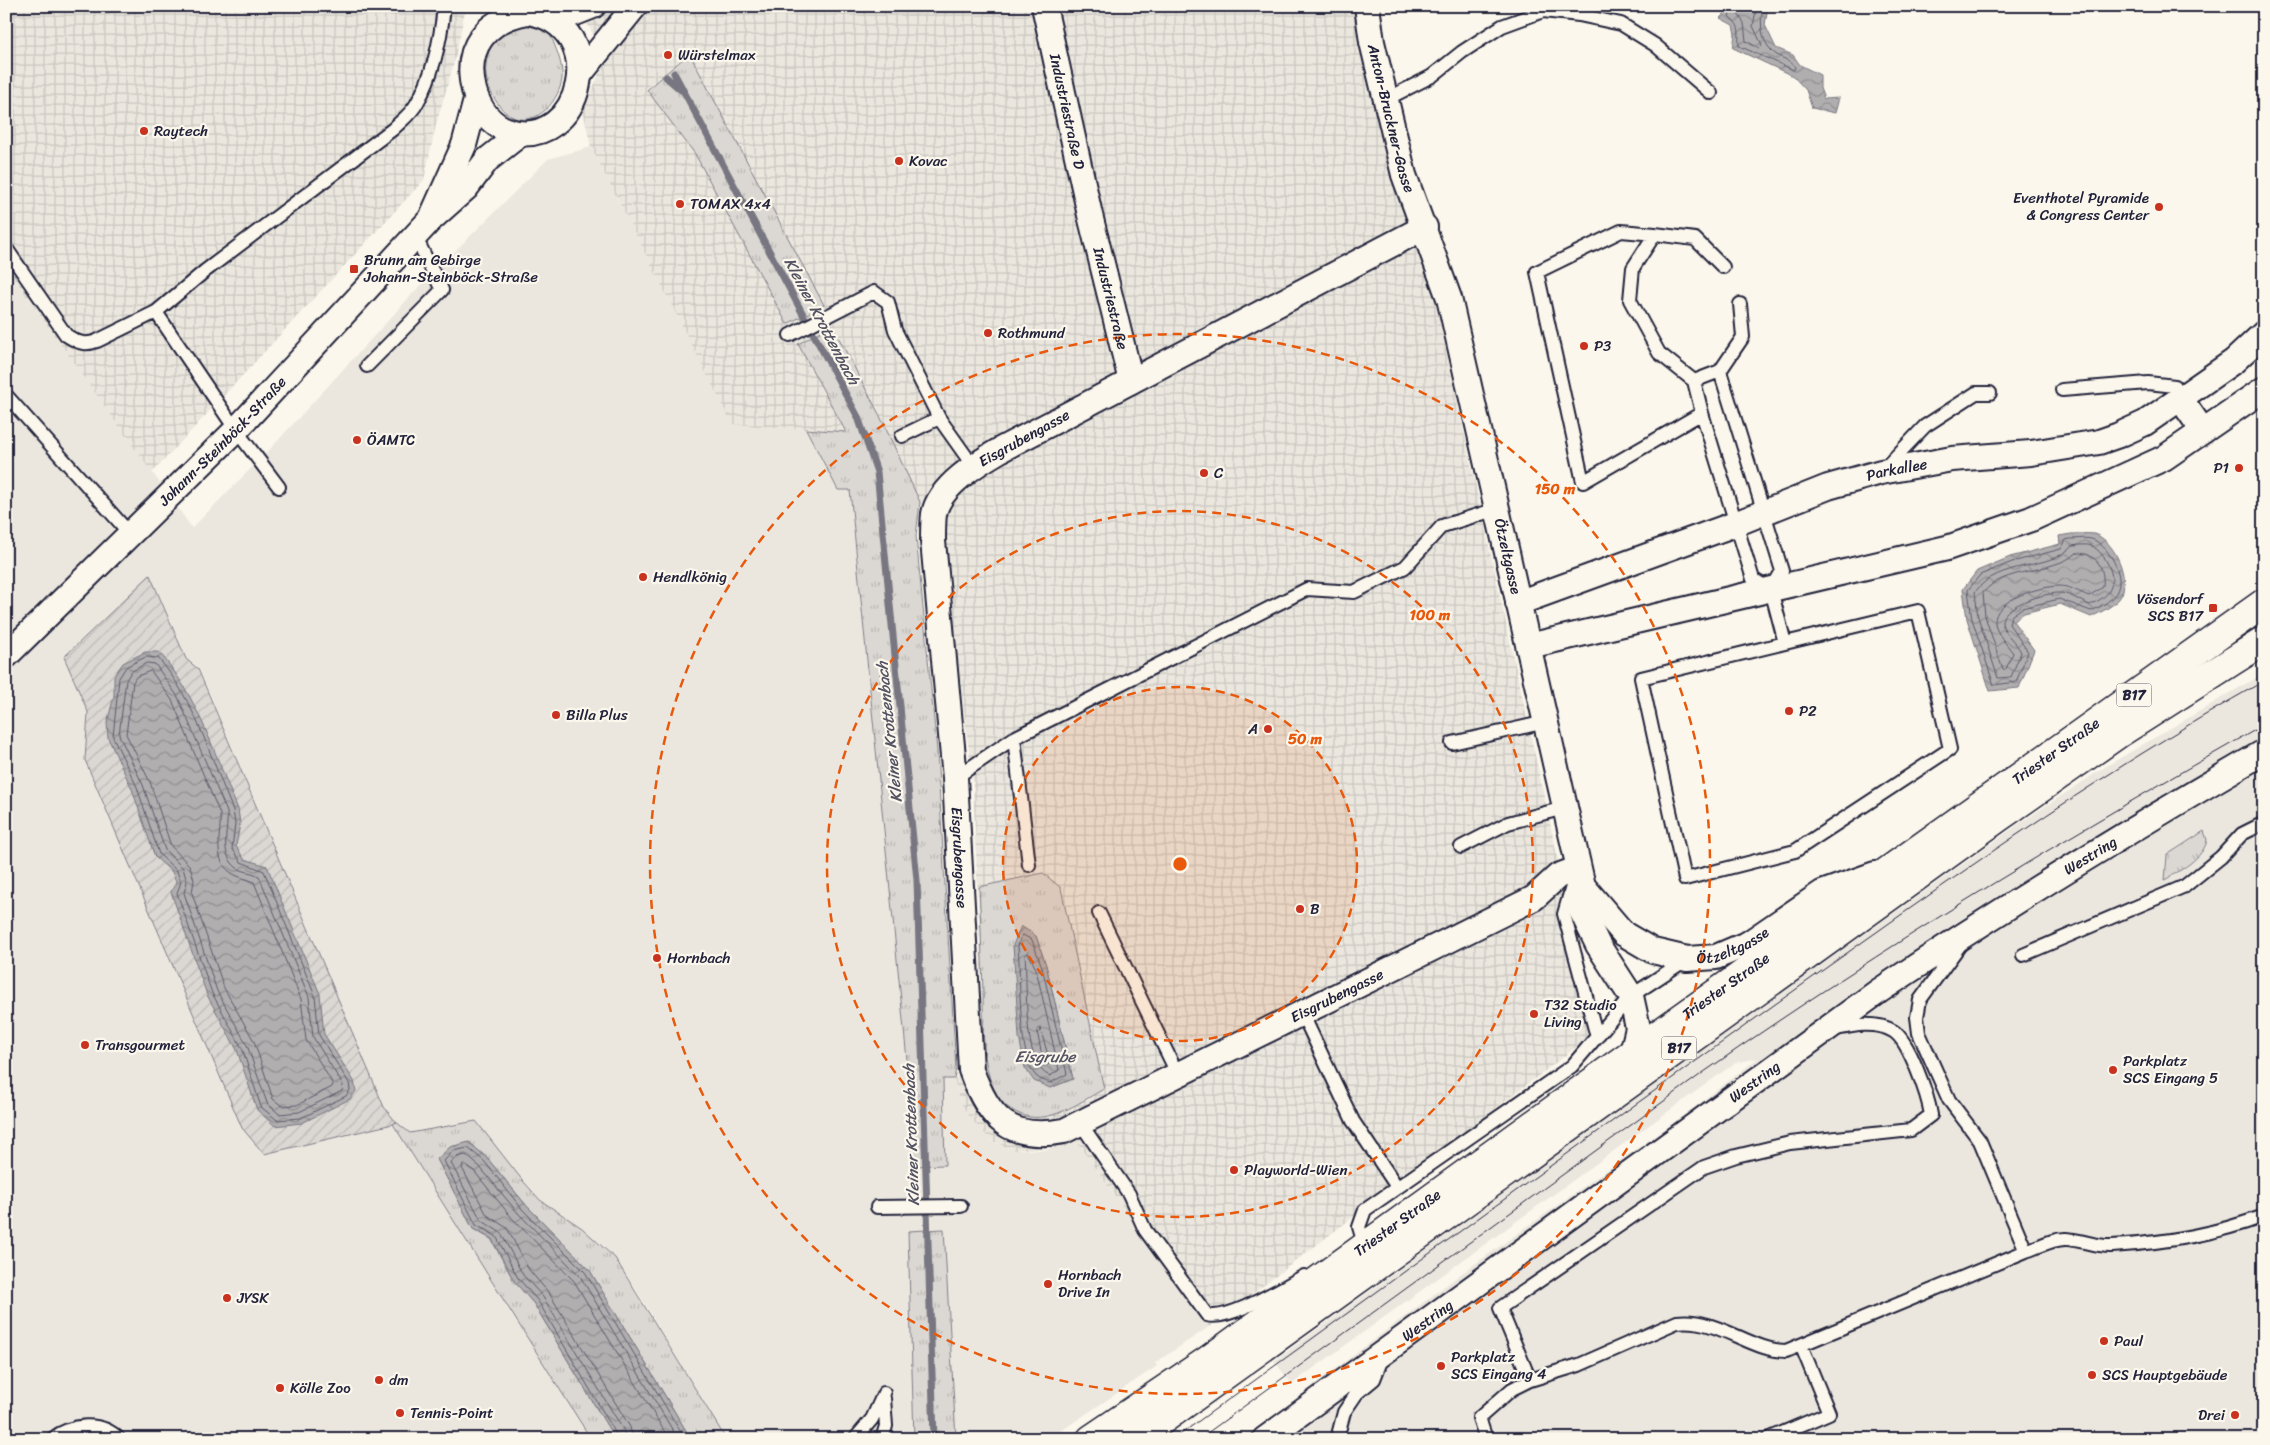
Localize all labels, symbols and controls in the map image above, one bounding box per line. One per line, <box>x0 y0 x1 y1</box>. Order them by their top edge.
street label: Anton-Bruckner-Gasse <box>1360 40 1423 197</box>
place label: Würstelmax <box>678 42 756 68</box>
marker: Würstelmax <box>662 49 674 61</box>
street label: Industriestraße D <box>1042 50 1093 172</box>
place label: Raytech <box>154 118 208 144</box>
marker: Raytech <box>138 125 150 137</box>
place label: Kovac <box>909 148 948 174</box>
marker: Kovac <box>893 155 905 167</box>
place label: Eventhotel Pyramide & Congress Center <box>2013 185 2150 228</box>
place label: TOMAX 4x4 <box>690 191 771 217</box>
marker: TOMAX 4x4 <box>674 198 686 210</box>
marker: Eventhotel Pyramide & Congress Center <box>2153 201 2165 213</box>
street label: Industriestraße <box>1085 244 1136 353</box>
place label: Brunn am Gebirge Johann-Steinböck-Straße <box>363 247 538 290</box>
water label: Kleiner Krottenbach <box>776 252 869 392</box>
marker: Brunn am Gebirge Johann-Steinböck-Straße <box>348 263 360 275</box>
place label: Rothmund <box>998 320 1066 346</box>
marker: Rothmund <box>982 327 994 339</box>
place label: P3 <box>1594 333 1611 359</box>
marker: P3 <box>1578 340 1590 352</box>
street label: Johann-Steinböck-Straße <box>152 370 293 513</box>
street label: Eisgrubengasse <box>973 402 1075 474</box>
place label: ÖAMTC <box>367 427 415 453</box>
marker: ÖAMTC <box>351 434 363 446</box>
street label: Parkallee <box>1863 451 1930 489</box>
place label: P1 <box>2213 455 2229 481</box>
place label: C <box>1214 460 1224 486</box>
marker: P1 <box>2233 462 2245 474</box>
marker: C <box>1198 467 1210 479</box>
text: 150 m <box>1535 476 1576 502</box>
street label: Ötzeltgasse <box>1487 516 1529 597</box>
place label: Hendlkönig <box>653 564 727 590</box>
marker: Hendlkönig <box>637 571 649 583</box>
place label: Vösendorf SCS B17 <box>2137 586 2204 629</box>
text: 100 m <box>1410 602 1451 628</box>
marker: Vösendorf SCS B17 <box>2207 602 2219 614</box>
water label: Kleiner Krottenbach <box>867 659 911 804</box>
road number: B17 <box>2116 684 2152 706</box>
place label: P2 <box>1799 698 1817 724</box>
place label: Billa Plus <box>566 702 628 728</box>
marker: P2 <box>1783 705 1795 717</box>
marker: Billa Plus <box>550 709 562 721</box>
street label: Triester Straße <box>2006 711 2106 792</box>
place label: A <box>1247 716 1258 742</box>
marker: A <box>1262 723 1274 735</box>
text: 50 m <box>1288 726 1323 752</box>
street label: Eisgrubengasse <box>944 806 975 909</box>
street label: Westring <box>2058 829 2122 882</box>
centre of rings <box>1171 855 1189 873</box>
place label: B <box>1310 896 1320 922</box>
marker: B <box>1294 903 1306 915</box>
street label: Ötzeltgasse <box>1696 920 1775 971</box>
place label: Hornbach <box>667 945 731 971</box>
street label: Triester Straße <box>1676 945 1776 1027</box>
marker: Hornbach <box>651 952 663 964</box>
street label: Eisgrubengasse <box>1286 961 1388 1030</box>
place label: T32 Studio Living <box>1544 992 1617 1035</box>
marker: T32 Studio Living <box>1528 1008 1540 1020</box>
place label: Transgourmet <box>95 1032 186 1058</box>
road number: B17 <box>1662 1036 1696 1060</box>
marker: Transgourmet <box>79 1039 91 1051</box>
water label: Eisgrube <box>1015 1042 1077 1071</box>
place label: Parkplatz SCS Eingang 5 <box>2123 1048 2218 1091</box>
street label: Westring <box>1723 1054 1786 1110</box>
water label: Kleiner Krottenbach <box>894 1062 928 1206</box>
marker: Parkplatz SCS Eingang 5 <box>2107 1064 2119 1076</box>
place label: Playworld-Wien <box>1244 1157 1347 1183</box>
marker: Playworld-Wien <box>1228 1164 1240 1176</box>
street label: Triester Straße <box>1348 1182 1447 1264</box>
place label: Hornbach Drive In <box>1058 1262 1122 1305</box>
marker: Hornbach Drive In <box>1042 1278 1054 1290</box>
place label: JYSK <box>236 1285 269 1311</box>
marker: JYSK <box>221 1292 233 1304</box>
street label: Westring <box>1396 1292 1459 1348</box>
place label: Paul <box>2114 1328 2144 1354</box>
marker: Paul <box>2098 1335 2110 1347</box>
place label: Parkplatz SCS Eingang 4 <box>1451 1344 1546 1387</box>
marker: Parkplatz SCS Eingang 4 <box>1435 1360 1447 1372</box>
place label: SCS Hauptgebäude <box>2102 1362 2228 1388</box>
place label: dm <box>389 1367 408 1393</box>
marker: SCS Hauptgebäude <box>2086 1369 2098 1381</box>
marker: dm <box>373 1374 385 1386</box>
place label: Kölle Zoo <box>290 1375 351 1401</box>
marker: Kölle Zoo <box>274 1382 286 1394</box>
place label: Tennis-Point <box>410 1400 494 1426</box>
place label: Drei <box>2198 1402 2226 1428</box>
marker: Tennis-Point <box>394 1407 406 1419</box>
marker: Drei <box>2229 1409 2241 1421</box>

